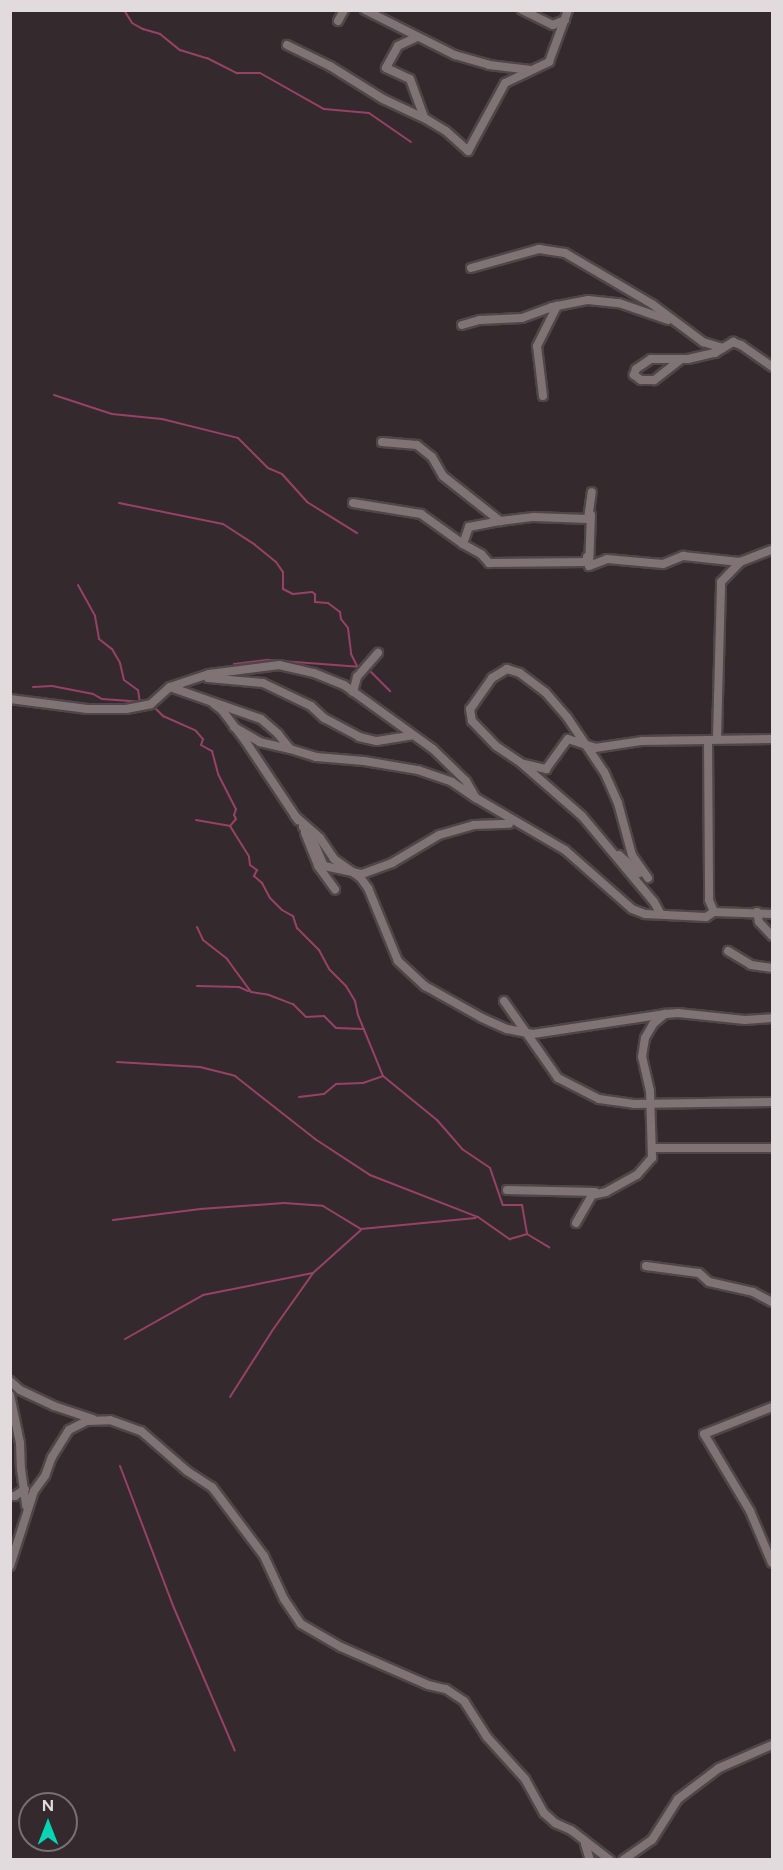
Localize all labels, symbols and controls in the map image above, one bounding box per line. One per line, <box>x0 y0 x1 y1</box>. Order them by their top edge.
north arrow <box>18 1792 78 1852</box>
text: N <box>42 1796 54 1815</box>

